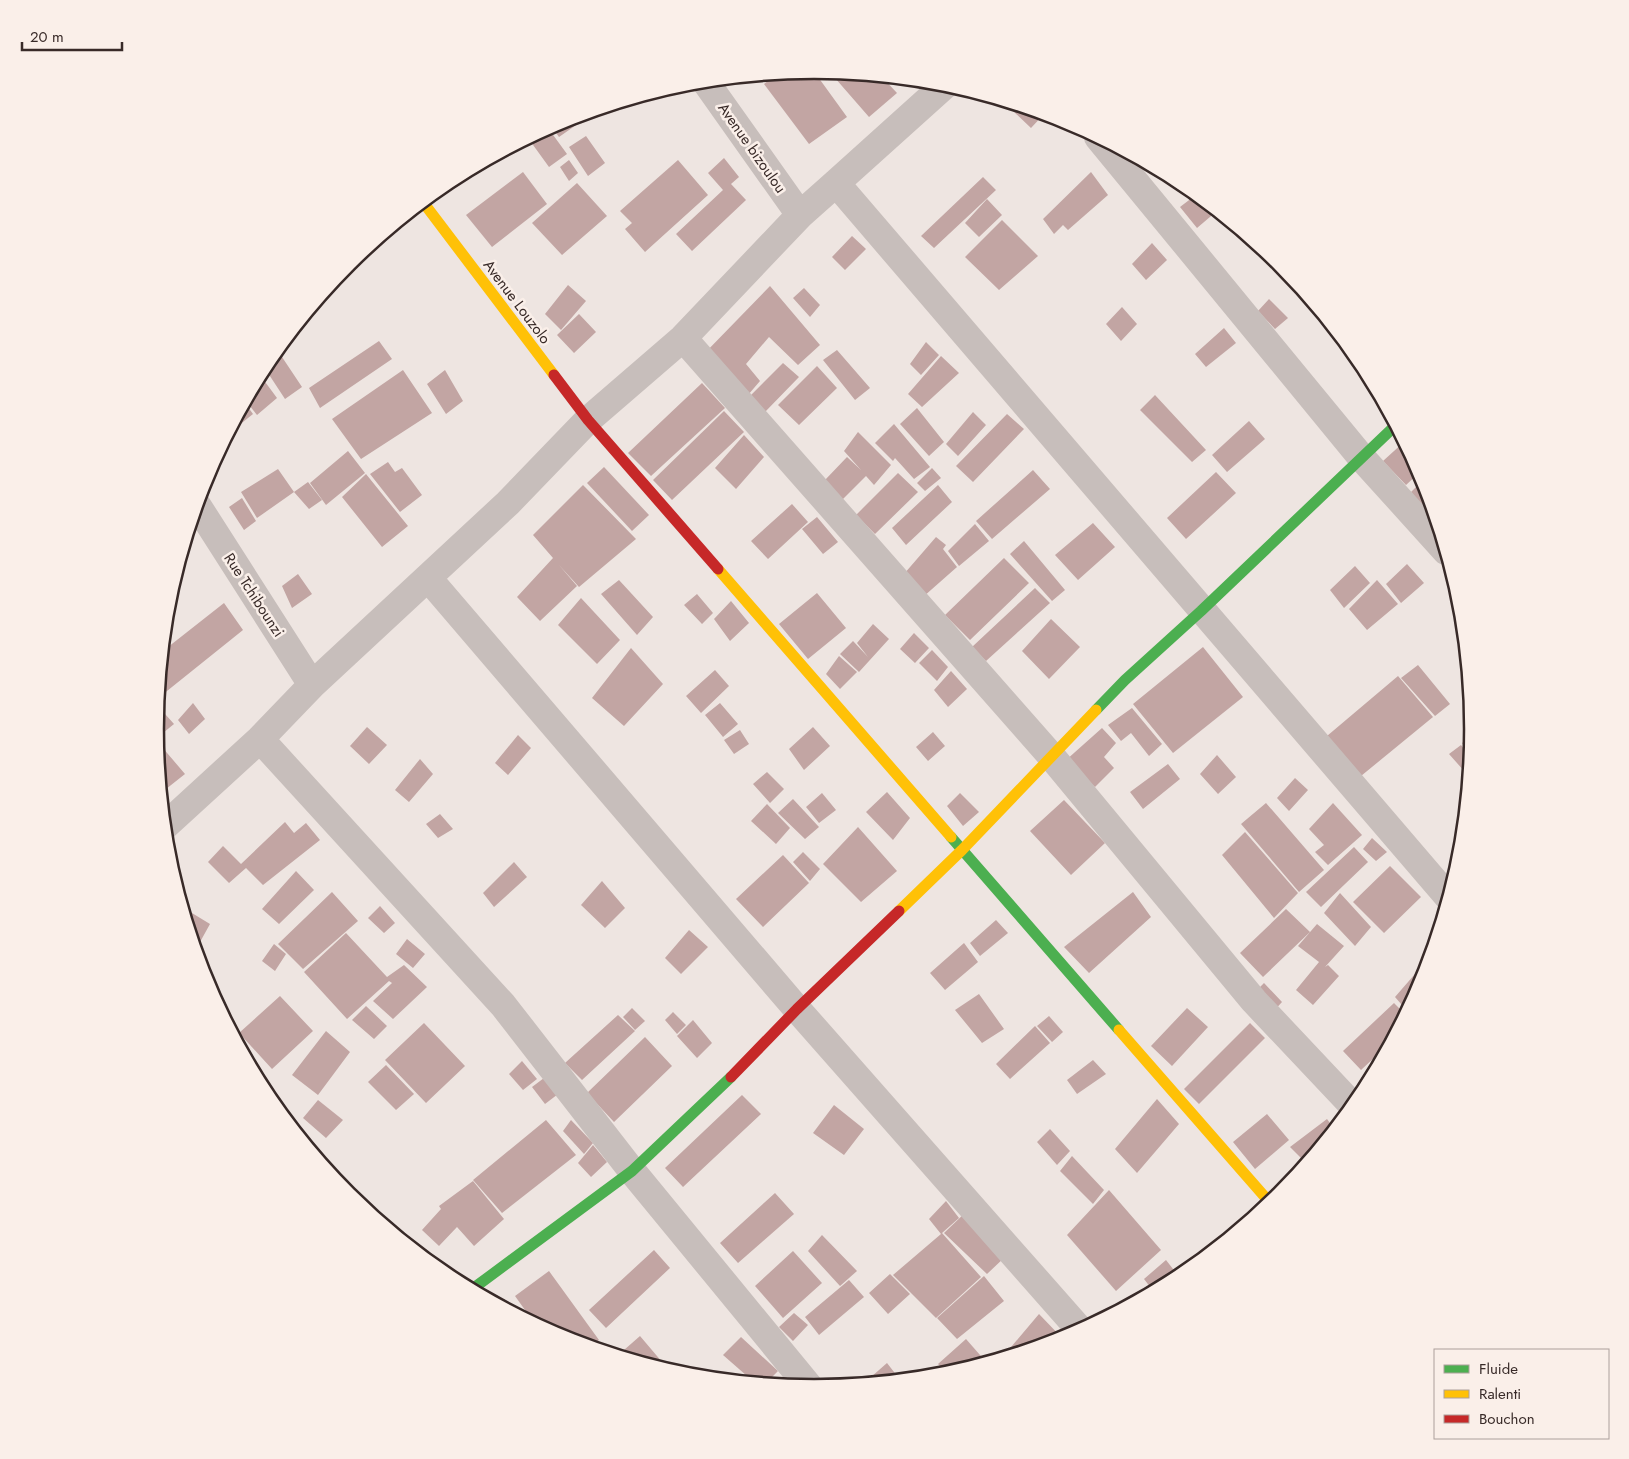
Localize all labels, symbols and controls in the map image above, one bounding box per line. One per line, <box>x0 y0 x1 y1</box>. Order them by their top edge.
scale bar <box>22 20 122 52</box>
text: 20 m <box>30 26 64 48</box>
street label: Avenue bizoulou <box>713 98 791 198</box>
street label: Avenue Louzolo <box>478 255 556 349</box>
street label: Rue Tchibounzi <box>219 549 289 641</box>
legend <box>1434 1349 1609 1439</box>
text: Fluide <box>1479 1358 1518 1380</box>
text: Ralenti <box>1479 1383 1521 1405</box>
text: Bouchon <box>1479 1408 1535 1430</box>

